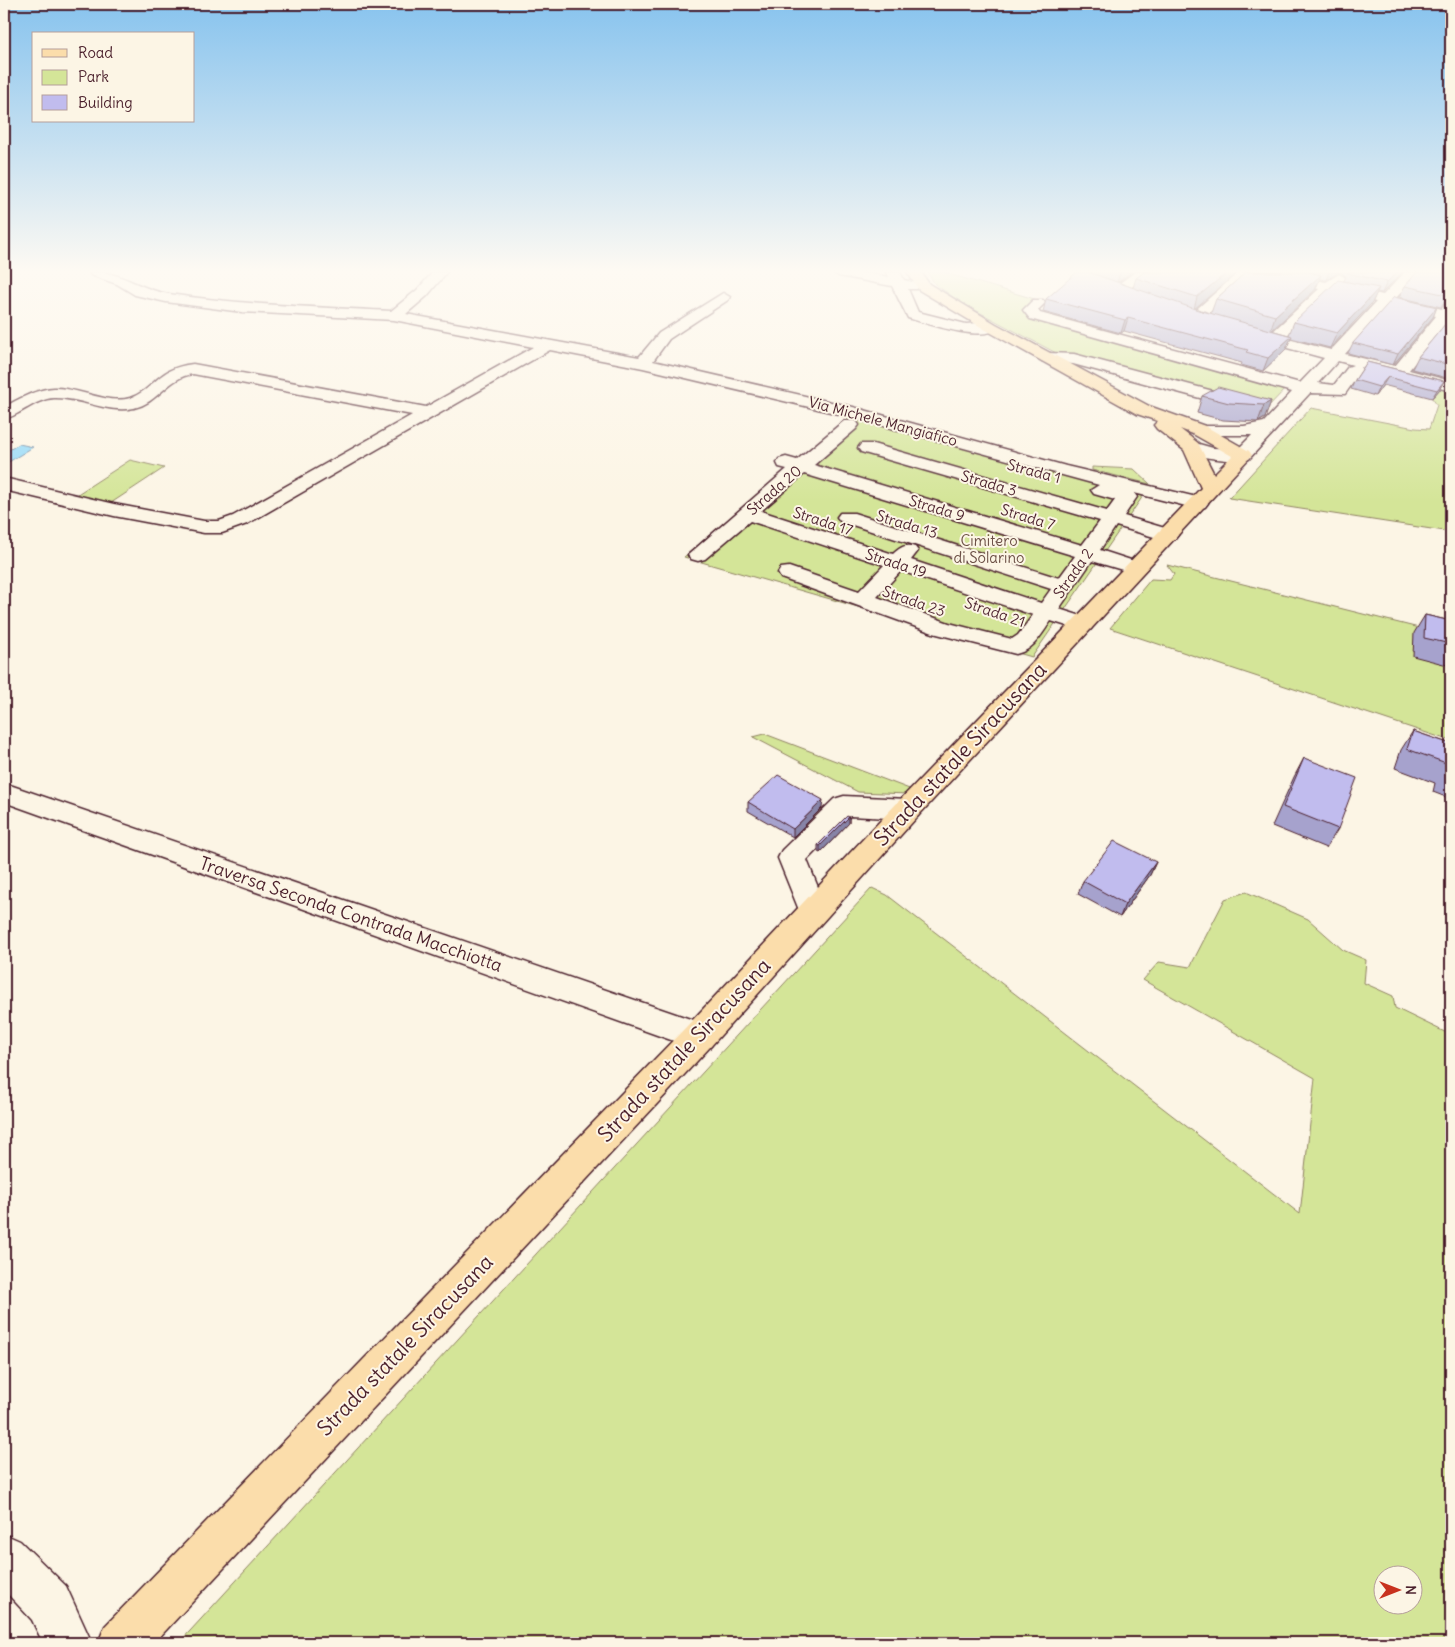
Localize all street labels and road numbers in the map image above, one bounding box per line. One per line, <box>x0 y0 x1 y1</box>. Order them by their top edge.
street label: Via Michele Mangiafico <box>806 392 960 450</box>
street label: Strada 1 <box>1005 455 1063 487</box>
street label: Strada 20 <box>743 461 805 519</box>
street label: Strada 3 <box>959 466 1019 500</box>
street label: Strada 9 <box>907 491 967 525</box>
street label: Strada 7 <box>998 500 1058 534</box>
street label: Strada 17 <box>791 502 855 540</box>
street label: Strada 13 <box>874 506 940 542</box>
street label: Strada 19 <box>863 544 929 582</box>
street label: Strada 2 <box>1049 544 1097 602</box>
street label: Strada 23 <box>880 581 948 621</box>
street label: Strada 21 <box>962 593 1028 631</box>
street label: Strada statale Siracusana <box>868 656 1052 852</box>
street label: Traversa Seconda Contrada Macchiotta <box>197 851 505 977</box>
street label: Strada statale Siracusana <box>592 952 776 1148</box>
street label: Strada statale Siracusana <box>311 1249 499 1441</box>

